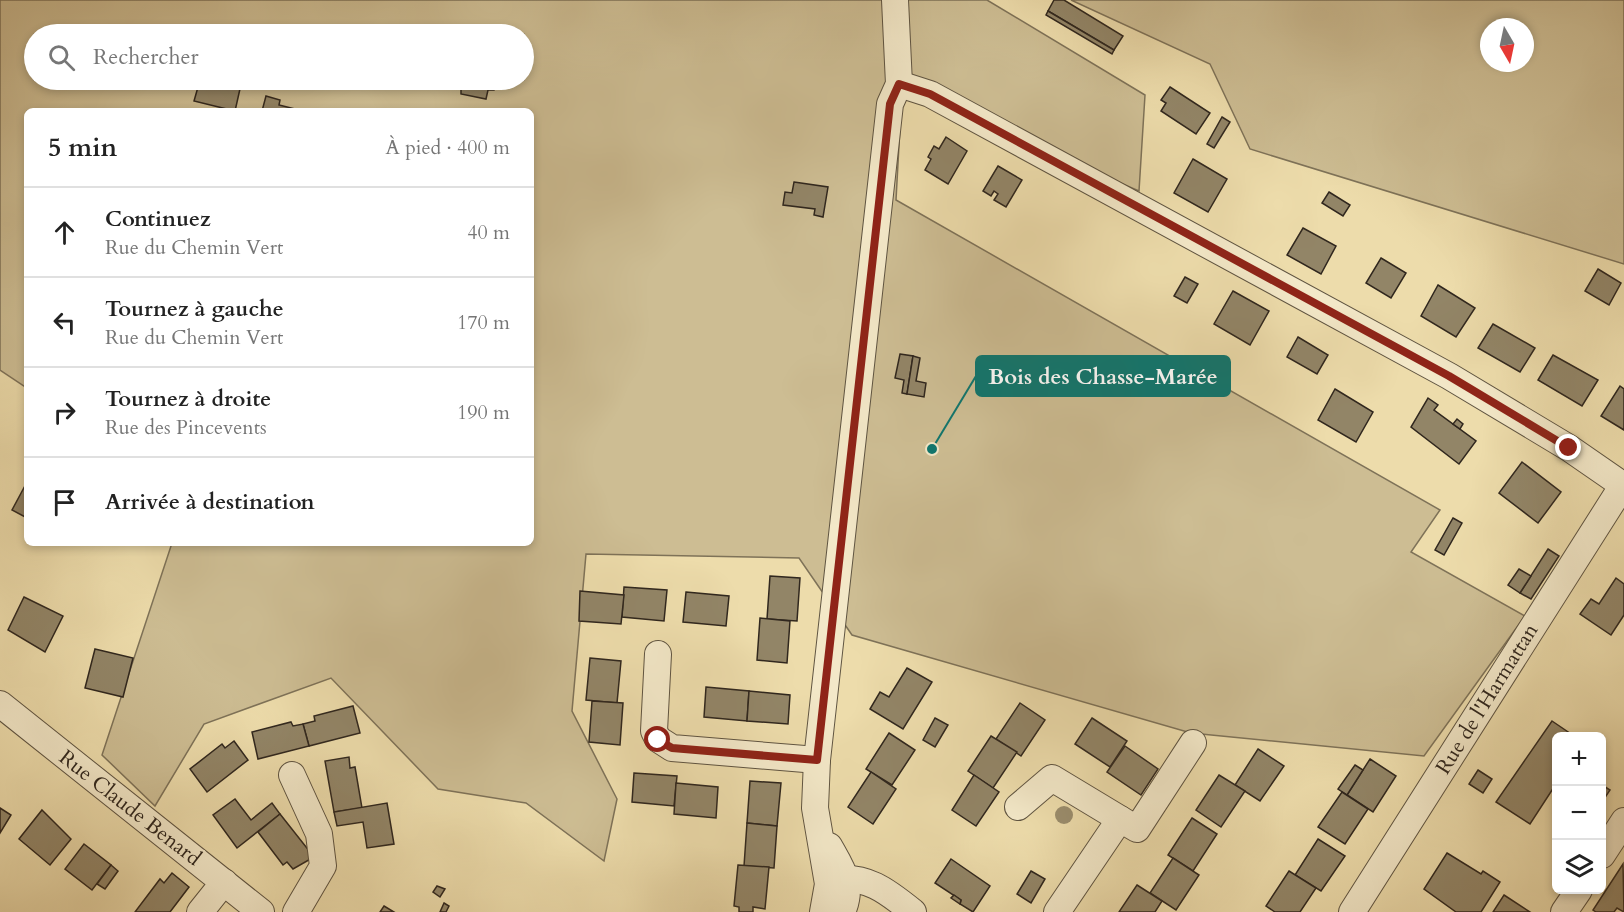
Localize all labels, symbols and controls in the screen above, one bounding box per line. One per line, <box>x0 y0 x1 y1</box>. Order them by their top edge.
north arrow <box>1480 18 1534 72</box>
search box <box>24 24 534 90</box>
icon: search <box>45 41 78 74</box>
text: Rechercher <box>93 42 198 72</box>
text: 5 min <box>48 130 117 165</box>
text: À pied · 400 m <box>386 134 510 161</box>
text: Continuez <box>105 204 211 234</box>
icon: ahead <box>48 216 81 249</box>
text: 40 m <box>467 219 510 246</box>
text: Rue du Chemin Vert <box>105 234 283 261</box>
text: Tournez à gauche <box>105 294 284 324</box>
icon: left <box>48 306 81 339</box>
text: 170 m <box>457 309 510 336</box>
text: Rue du Chemin Vert <box>105 324 283 351</box>
callout: Bois des Chasse-Marée <box>976 356 1230 396</box>
text: Bois des Chasse-Marée <box>988 362 1218 392</box>
text: Tournez à droite <box>105 384 271 414</box>
icon: right <box>48 396 81 429</box>
text: 190 m <box>457 399 510 426</box>
text: Rue des Pincevents <box>105 414 267 441</box>
route end <box>1555 434 1581 460</box>
icon: arrive <box>48 486 81 519</box>
text: Arrivée à destination <box>105 487 315 517</box>
street label: Rue de l'Harmattan <box>1429 618 1545 780</box>
route start <box>644 726 670 752</box>
map controls <box>1552 732 1606 894</box>
button: + <box>1552 732 1606 786</box>
street label: Rue Claude Benard <box>53 743 207 873</box>
button: − <box>1552 786 1606 840</box>
button: layers <box>1552 840 1606 894</box>

